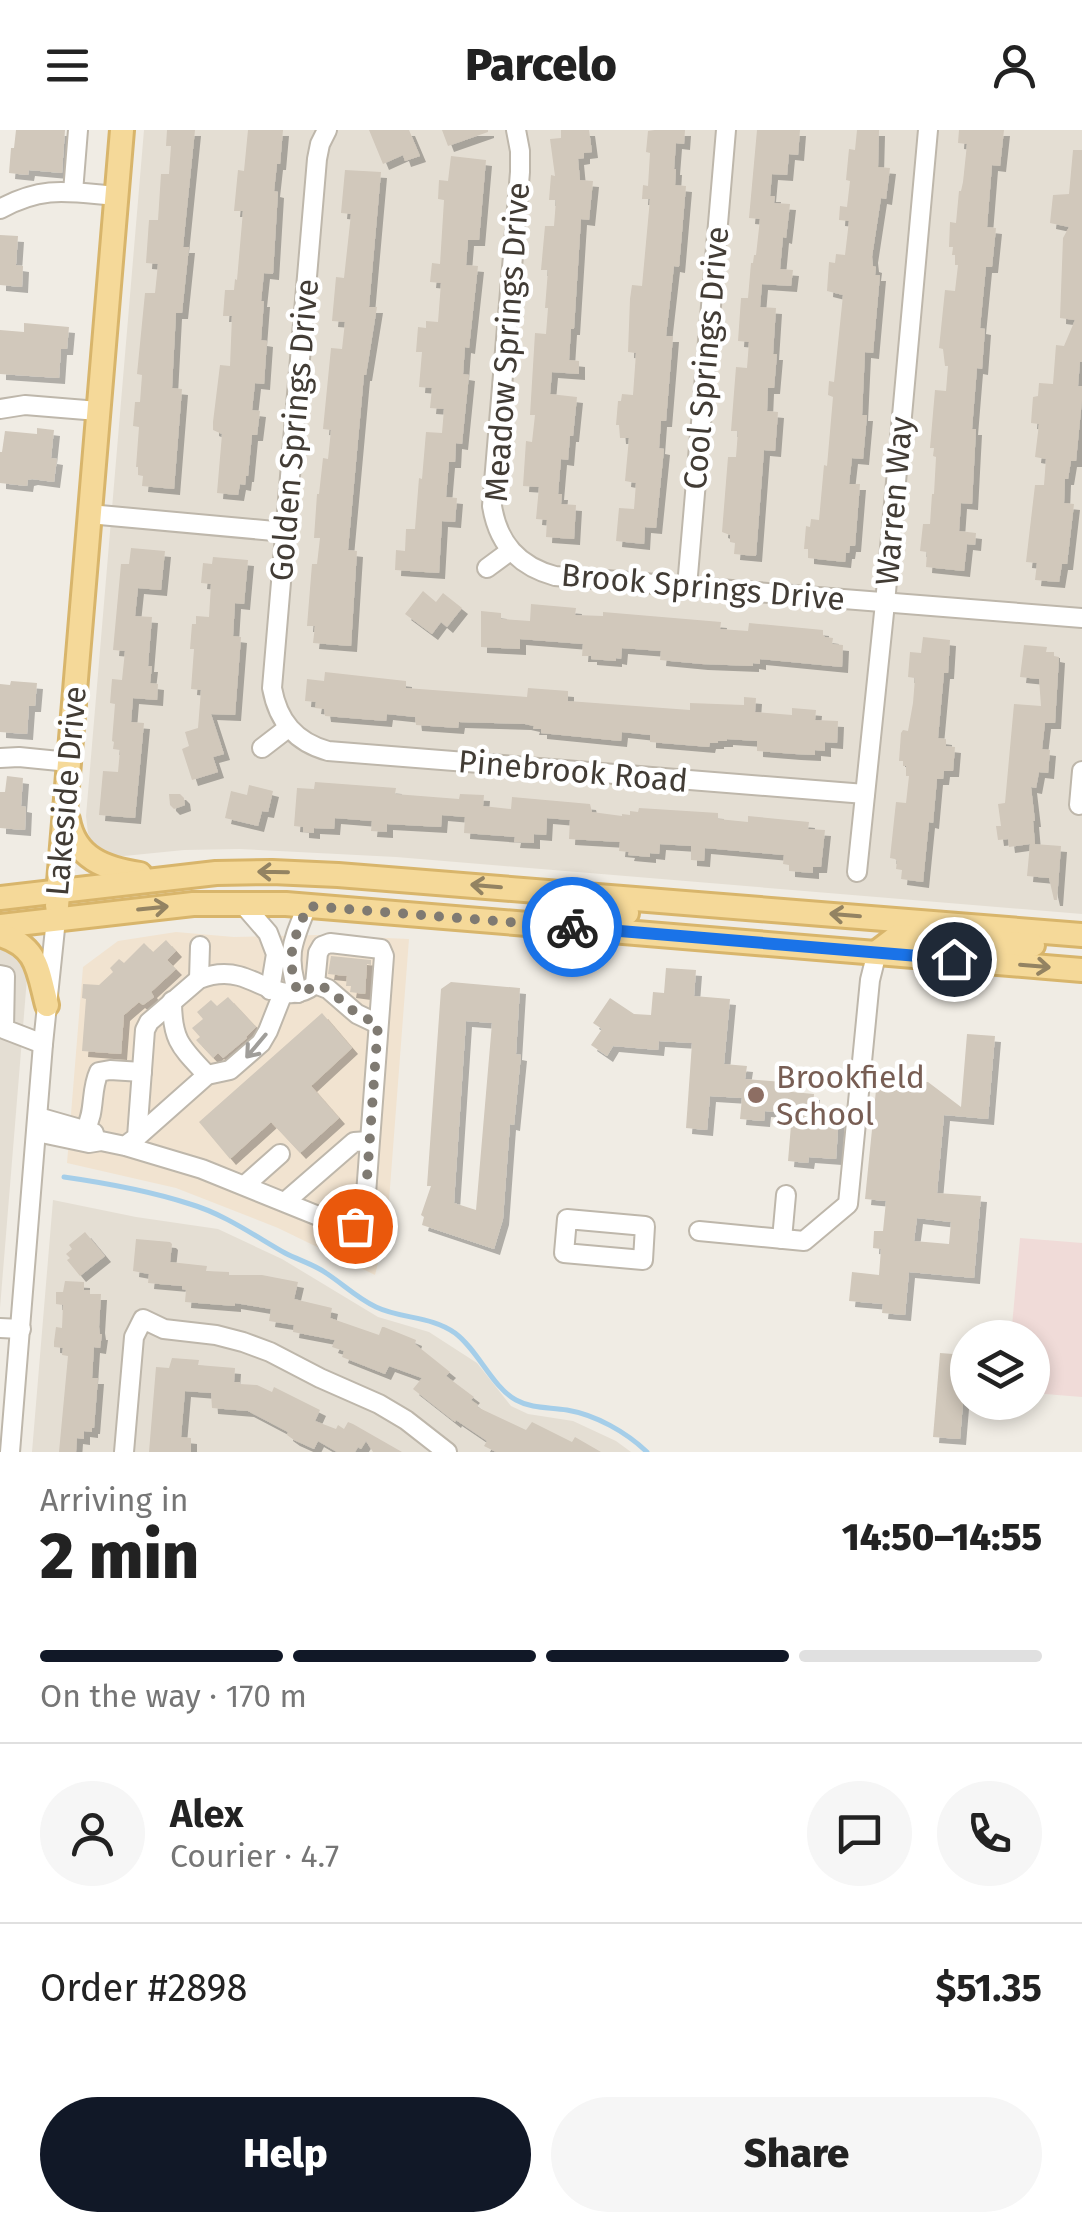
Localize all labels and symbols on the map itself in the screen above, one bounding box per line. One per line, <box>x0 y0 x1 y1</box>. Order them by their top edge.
street label: Meadow Springs Drive <box>477 181 537 503</box>
street label: Cool Springs Drive <box>676 225 736 491</box>
street label: Golden Springs Drive <box>262 277 326 583</box>
street label: Warren Way <box>868 415 920 587</box>
street label: Brook Springs Drive <box>560 556 846 618</box>
street label: Lakeside Drive <box>38 684 94 898</box>
street label: Pinebrook Road <box>457 742 689 800</box>
one-way arrow <box>258 863 290 882</box>
one-way arrow <box>471 877 503 896</box>
courier <box>522 877 622 977</box>
one-way arrow <box>136 898 168 917</box>
one-way arrow <box>830 906 862 925</box>
pin <box>912 917 997 1002</box>
one-way arrow <box>1018 956 1051 975</box>
one-way arrow <box>245 1032 267 1058</box>
place label: Brookfield School <box>776 1058 925 1133</box>
marker: Brookfield School <box>745 1084 767 1106</box>
pin <box>313 1184 398 1269</box>

